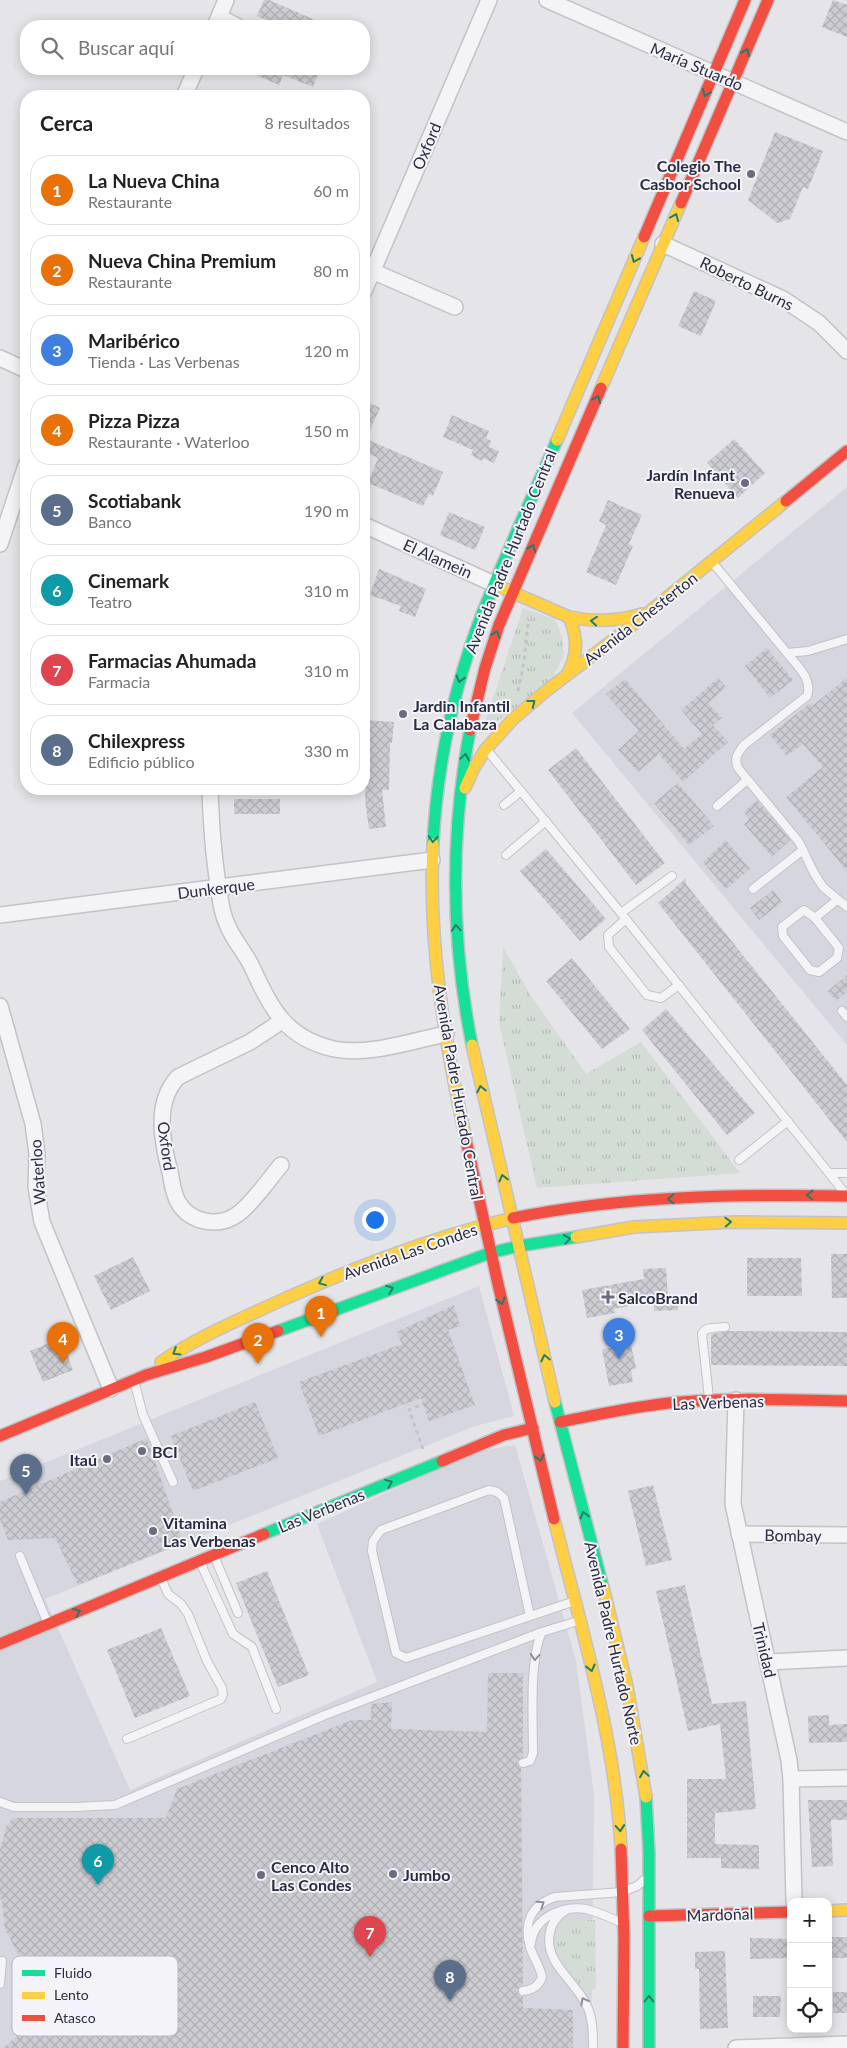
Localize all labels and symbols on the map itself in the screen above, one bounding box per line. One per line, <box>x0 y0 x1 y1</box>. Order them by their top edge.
street label: María Stuardo <box>648 38 746 94</box>
one-way arrow <box>740 48 750 57</box>
one-way arrow <box>701 88 712 97</box>
street label: Oxford <box>408 120 444 172</box>
place label: Colegio The Casbor School <box>640 156 741 193</box>
marker: Colegio The Casbor School <box>745 168 757 180</box>
one-way arrow <box>668 213 679 222</box>
street label: Roberto Burns <box>697 252 797 314</box>
one-way arrow <box>630 254 640 262</box>
one-way arrow <box>590 395 601 404</box>
street label: Avenida Padre Hurtado Central <box>460 446 560 656</box>
place label: Jardín Infant Renueva <box>646 465 735 502</box>
marker: Jardín Infant Renueva <box>739 477 751 489</box>
street label: El Alamein <box>401 534 475 582</box>
one-way arrow <box>526 544 537 553</box>
street label: Avenida Chesterton <box>579 568 701 668</box>
one-way arrow <box>590 616 598 627</box>
one-way arrow <box>490 631 500 639</box>
one-way arrow <box>455 675 466 684</box>
place label: Jardin Infantil La Calabaza <box>413 696 510 733</box>
one-way arrow <box>526 699 535 708</box>
marker: Jardin Infantil La Calabaza <box>397 708 409 720</box>
one-way arrow <box>459 752 469 761</box>
one-way arrow <box>428 836 439 844</box>
street label: Dunkerque <box>176 874 256 902</box>
one-way arrow <box>451 924 462 932</box>
street label: Avenida Padre Hurtado Central <box>431 983 487 1201</box>
one-way arrow <box>476 1084 487 1093</box>
street label: Oxford <box>154 1120 180 1172</box>
street label: Waterloo <box>25 1139 49 1205</box>
one-way arrow <box>498 1173 509 1182</box>
one-way arrow <box>805 1190 813 1201</box>
one-way arrow <box>667 1194 675 1205</box>
your location <box>362 1207 388 1233</box>
one-way arrow <box>724 1217 732 1228</box>
street label: Avenida Las Condes <box>340 1219 480 1283</box>
one-way arrow <box>562 1234 571 1244</box>
one-way arrow <box>318 1276 327 1287</box>
one-way arrow <box>385 1285 394 1295</box>
place label: SalcoBrand <box>618 1288 698 1307</box>
marker: SalcoBrand <box>602 1291 614 1303</box>
pin: 1 <box>305 1296 337 1337</box>
one-way arrow <box>495 1296 506 1305</box>
pin: 3 <box>603 1318 635 1359</box>
pin: 4 <box>47 1322 79 1363</box>
pin: 2 <box>242 1323 274 1364</box>
one-way arrow <box>172 1346 181 1356</box>
one-way arrow <box>540 1353 551 1362</box>
street label: Las Verbenas <box>672 1391 764 1413</box>
place label: BCI <box>152 1442 178 1461</box>
marker: BCI <box>136 1445 148 1457</box>
place label: Itaú <box>69 1450 97 1469</box>
marker: Itaú <box>101 1453 113 1465</box>
pin: 5 <box>10 1454 42 1495</box>
one-way arrow <box>534 1454 545 1463</box>
one-way arrow <box>384 1478 393 1489</box>
street label: Las Verbenas <box>275 1484 367 1536</box>
one-way arrow <box>579 1511 590 1520</box>
place label: Vitamina Las Verbenas <box>162 1513 256 1550</box>
marker: Vitamina Las Verbenas <box>147 1525 159 1537</box>
street label: Bombay <box>764 1525 823 1545</box>
street label: Avenida Padre Hurtado Norte <box>581 1539 647 1747</box>
one-way arrow <box>72 1607 81 1618</box>
street label: Trinidad <box>749 1621 781 1679</box>
one-way arrow <box>530 1654 541 1662</box>
one-way arrow <box>585 1664 596 1673</box>
one-way arrow <box>639 1770 649 1778</box>
one-way arrow <box>615 1824 626 1832</box>
pin: 6 <box>82 1844 114 1885</box>
place label: Cenco Alto Las Condes <box>271 1857 352 1894</box>
place label: Jumbo <box>403 1865 450 1884</box>
marker: Jumbo <box>387 1868 399 1880</box>
marker: Cenco Alto Las Condes <box>255 1869 267 1881</box>
one-way arrow <box>535 1901 545 1910</box>
street label: Mardoñal <box>686 1903 754 1925</box>
pin: 7 <box>354 1916 386 1957</box>
legend <box>12 1956 178 2036</box>
pin: 8 <box>434 1960 466 2001</box>
text: Fluido <box>54 1964 92 1981</box>
text: Lento <box>54 1986 89 2003</box>
one-way arrow <box>644 1995 654 2003</box>
one-way arrow <box>580 1997 590 2006</box>
text: Atasco <box>54 2009 96 2026</box>

